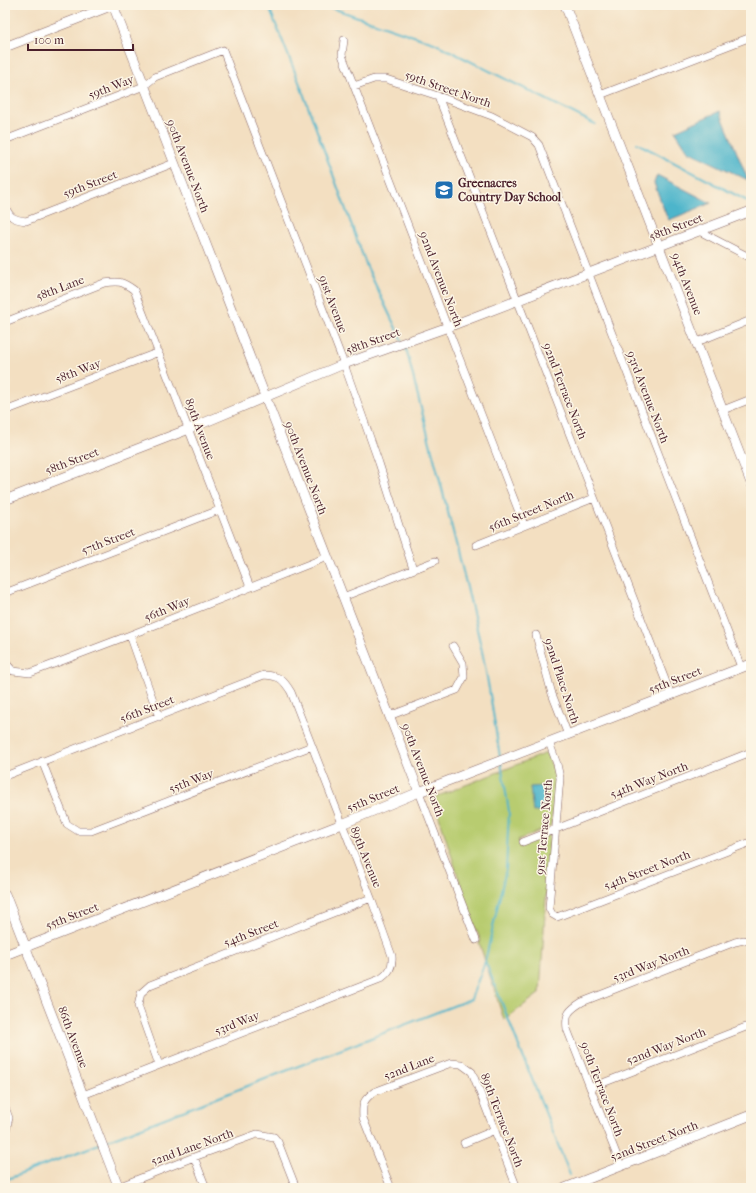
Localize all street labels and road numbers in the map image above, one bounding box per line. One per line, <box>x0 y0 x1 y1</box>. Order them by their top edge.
street label: 59th Street North <box>403 68 493 110</box>
street label: 59th Way <box>86 72 136 102</box>
street label: 90th Avenue North <box>164 117 212 215</box>
street label: 59th Street <box>61 167 120 201</box>
street label: 58th Street <box>647 210 706 244</box>
street label: 92nd Avenue North <box>416 229 466 329</box>
street label: 94th Avenue <box>669 251 705 317</box>
street label: 58th Lane <box>34 272 86 304</box>
street label: 91st Avenue <box>316 273 350 335</box>
street label: 58th Street <box>344 325 403 357</box>
street label: 92nd Terrace North <box>540 341 590 441</box>
street label: 93rd Avenue North <box>624 349 672 445</box>
street label: 58th Way <box>53 356 103 386</box>
street label: 89th Avenue <box>182 396 218 462</box>
street label: 90th Avenue North <box>282 419 330 517</box>
street label: 58th Street <box>43 444 102 478</box>
street label: 56th Street North <box>486 487 576 534</box>
street label: 57th Street <box>79 524 137 558</box>
street label: 56th Way <box>142 593 192 624</box>
street label: 92nd Place North <box>542 636 583 726</box>
street label: 55th Street <box>647 663 704 696</box>
street label: 56th Street <box>118 692 177 726</box>
street label: 90th Avenue North <box>399 721 447 819</box>
street label: 54th Way North <box>608 759 690 801</box>
street label: 55th Way <box>167 766 216 796</box>
street label: 91st Terrace North <box>533 779 555 875</box>
street label: 55th Street <box>345 781 402 815</box>
street label: 89th Avenue <box>347 824 385 890</box>
street label: 54th Street North <box>602 847 692 893</box>
street label: 55th Street <box>44 899 101 932</box>
street label: 54th Street <box>222 916 281 950</box>
street label: 53rd Way North <box>611 943 691 985</box>
street label: 86th Avenue <box>55 1004 91 1070</box>
street label: 53rd Way <box>213 1008 262 1038</box>
street label: 52nd Way North <box>624 1024 708 1068</box>
street label: 90th Terrace North <box>578 1040 627 1139</box>
street label: 52nd Lane <box>382 1051 436 1083</box>
street label: 89th Terrace North <box>478 1071 526 1169</box>
street label: 52nd Street North <box>608 1118 700 1164</box>
street label: 52nd Lane North <box>149 1126 235 1168</box>

